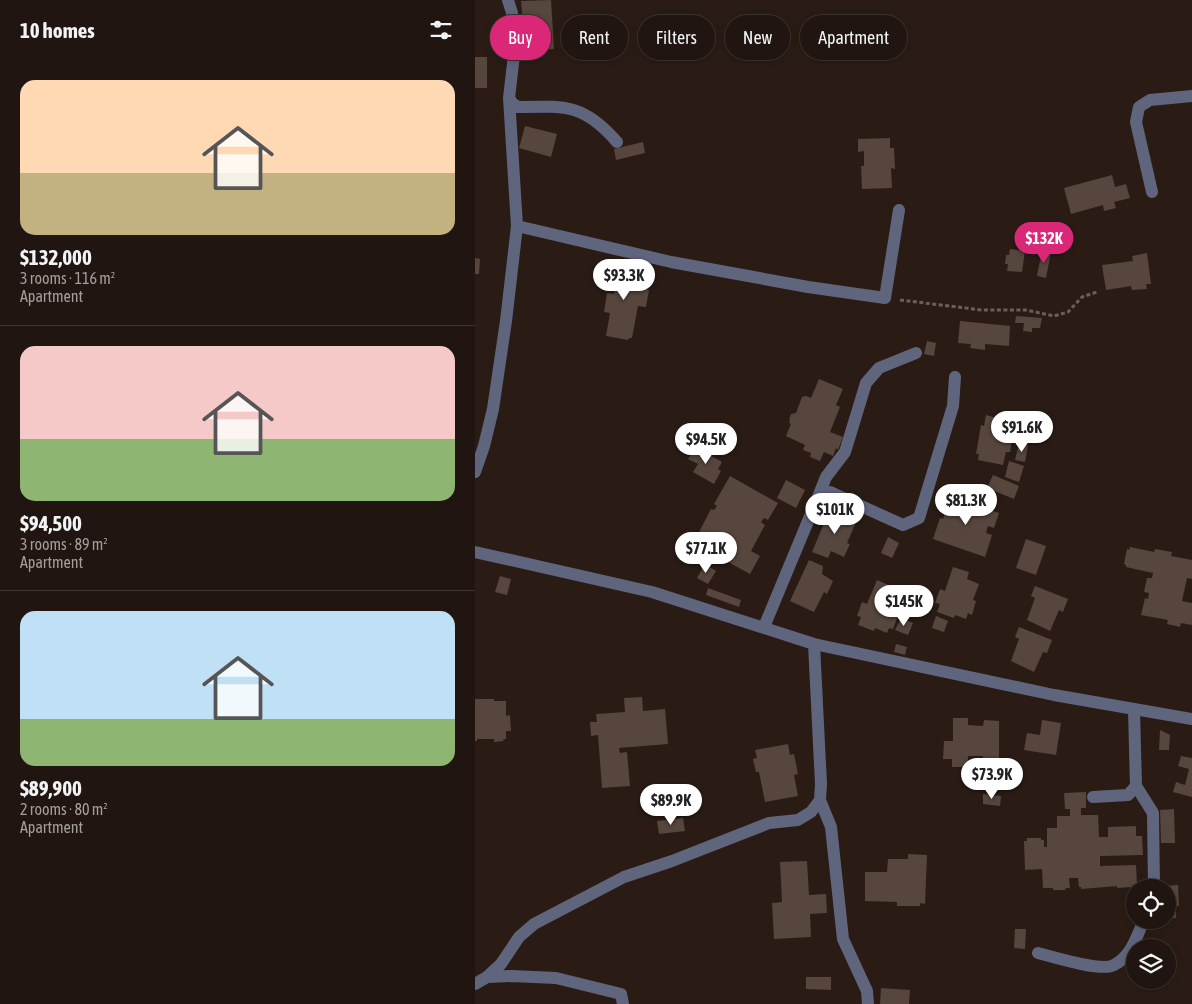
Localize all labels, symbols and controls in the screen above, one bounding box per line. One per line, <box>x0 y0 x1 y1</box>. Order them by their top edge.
chip: Buy <box>490 15 551 60</box>
chip: Rent <box>561 15 628 60</box>
chip: Filters <box>638 15 715 60</box>
chip: New <box>725 15 790 60</box>
chip: Apartment <box>800 15 907 60</box>
icon: filters <box>427 16 455 44</box>
text: 10 homes <box>20 18 95 42</box>
icon: home <box>193 113 283 203</box>
pin: $132K <box>1009 222 1079 264</box>
text: $132K <box>1025 229 1063 247</box>
text: $132,000 <box>20 245 92 269</box>
pin: $93.3K <box>583 258 665 301</box>
text: $93.3K <box>604 266 644 284</box>
text: 3 rooms · 116 m² <box>20 269 115 287</box>
text: Apartment <box>20 287 83 305</box>
icon: home <box>193 378 283 468</box>
pin: $91.6K <box>981 410 1063 453</box>
text: $91.6K <box>1002 418 1042 436</box>
pin: $94.5K <box>665 422 747 465</box>
text: $94.5K <box>686 430 726 448</box>
pin: $81.3K <box>925 484 1007 526</box>
text: $81.3K <box>946 491 986 509</box>
pin: $101K <box>800 492 870 535</box>
text: $101K <box>816 500 854 518</box>
text: $94,500 <box>20 511 82 535</box>
pin: $77.1K <box>665 532 747 574</box>
text: 3 rooms · 89 m² <box>20 535 108 553</box>
text: $77.1K <box>686 539 726 557</box>
text: Apartment <box>20 553 83 571</box>
pin: $145K <box>869 584 939 627</box>
text: $145K <box>885 592 923 610</box>
icon: home <box>193 643 283 733</box>
pin: $73.9K <box>951 758 1033 800</box>
text: $73.9K <box>972 765 1012 783</box>
text: $89,900 <box>20 776 82 800</box>
pin: $89.9K <box>630 784 712 826</box>
text: $89.9K <box>651 791 691 809</box>
text: 2 rooms · 80 m² <box>20 800 108 818</box>
text: Apartment <box>20 818 83 836</box>
map controls <box>1126 879 1176 989</box>
button: locate <box>1126 879 1176 929</box>
button: layers <box>1126 939 1176 989</box>

